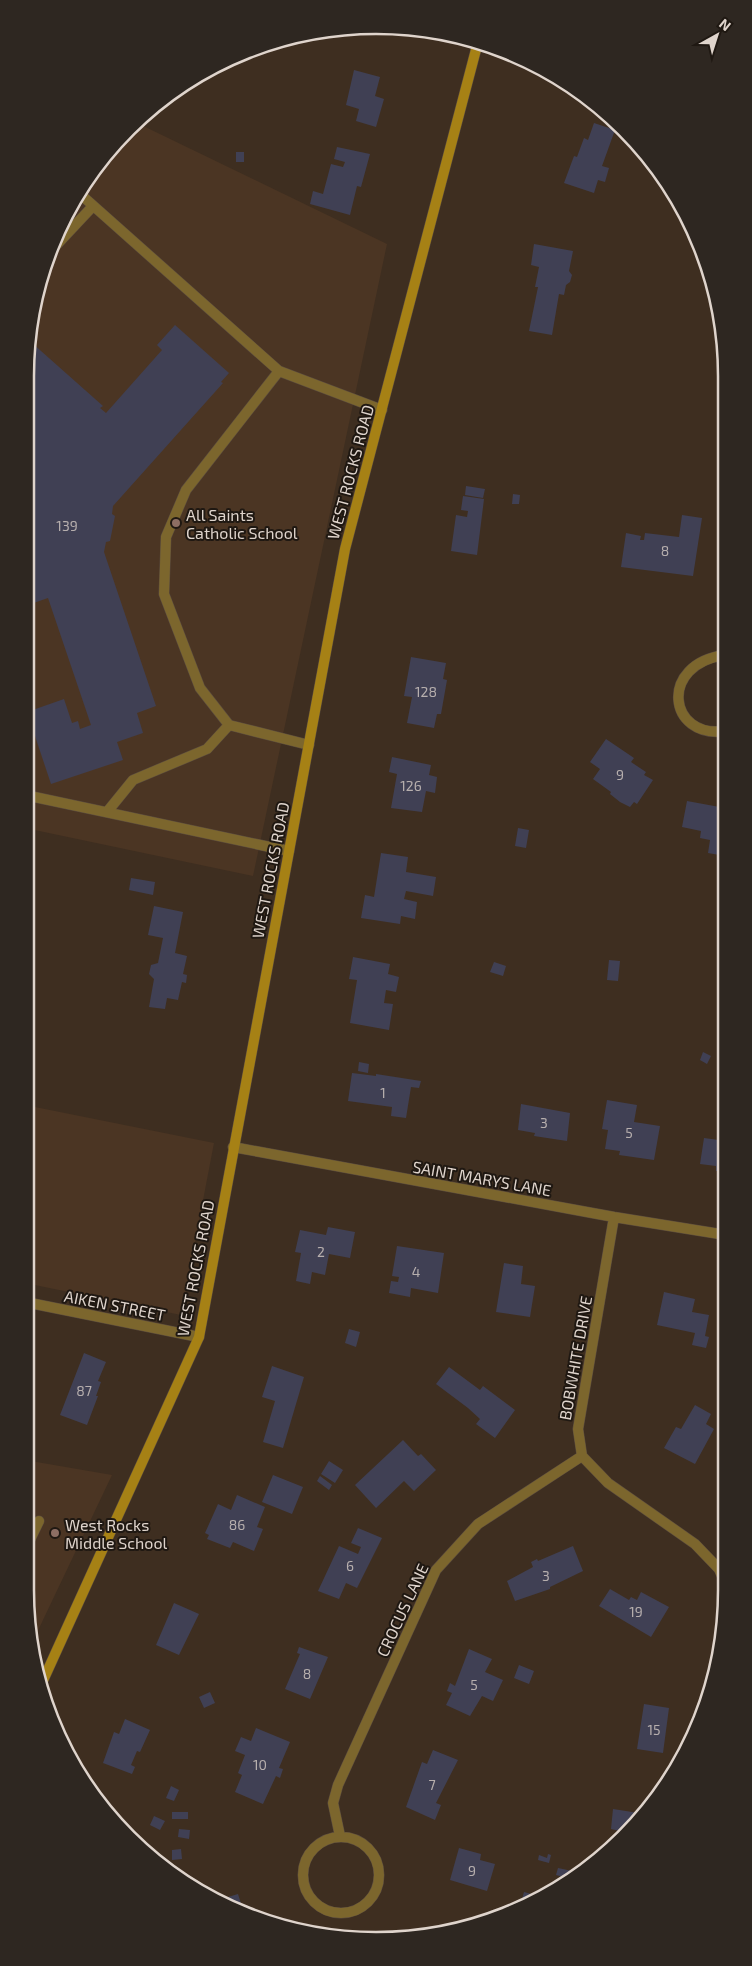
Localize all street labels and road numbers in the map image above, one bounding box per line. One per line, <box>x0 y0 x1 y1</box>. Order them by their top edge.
street label: WEST ROCKS ROAD <box>323 403 377 541</box>
street label: WEST ROCKS ROAD <box>247 800 293 940</box>
street label: SAINT MARYS LANE <box>411 1156 553 1200</box>
street label: WEST ROCKS ROAD <box>172 1198 218 1338</box>
street label: AIKEN STREET <box>63 1286 167 1324</box>
street label: BOBWHITE DRIVE <box>555 1294 595 1422</box>
street label: CROCUS LANE <box>372 1560 432 1660</box>

